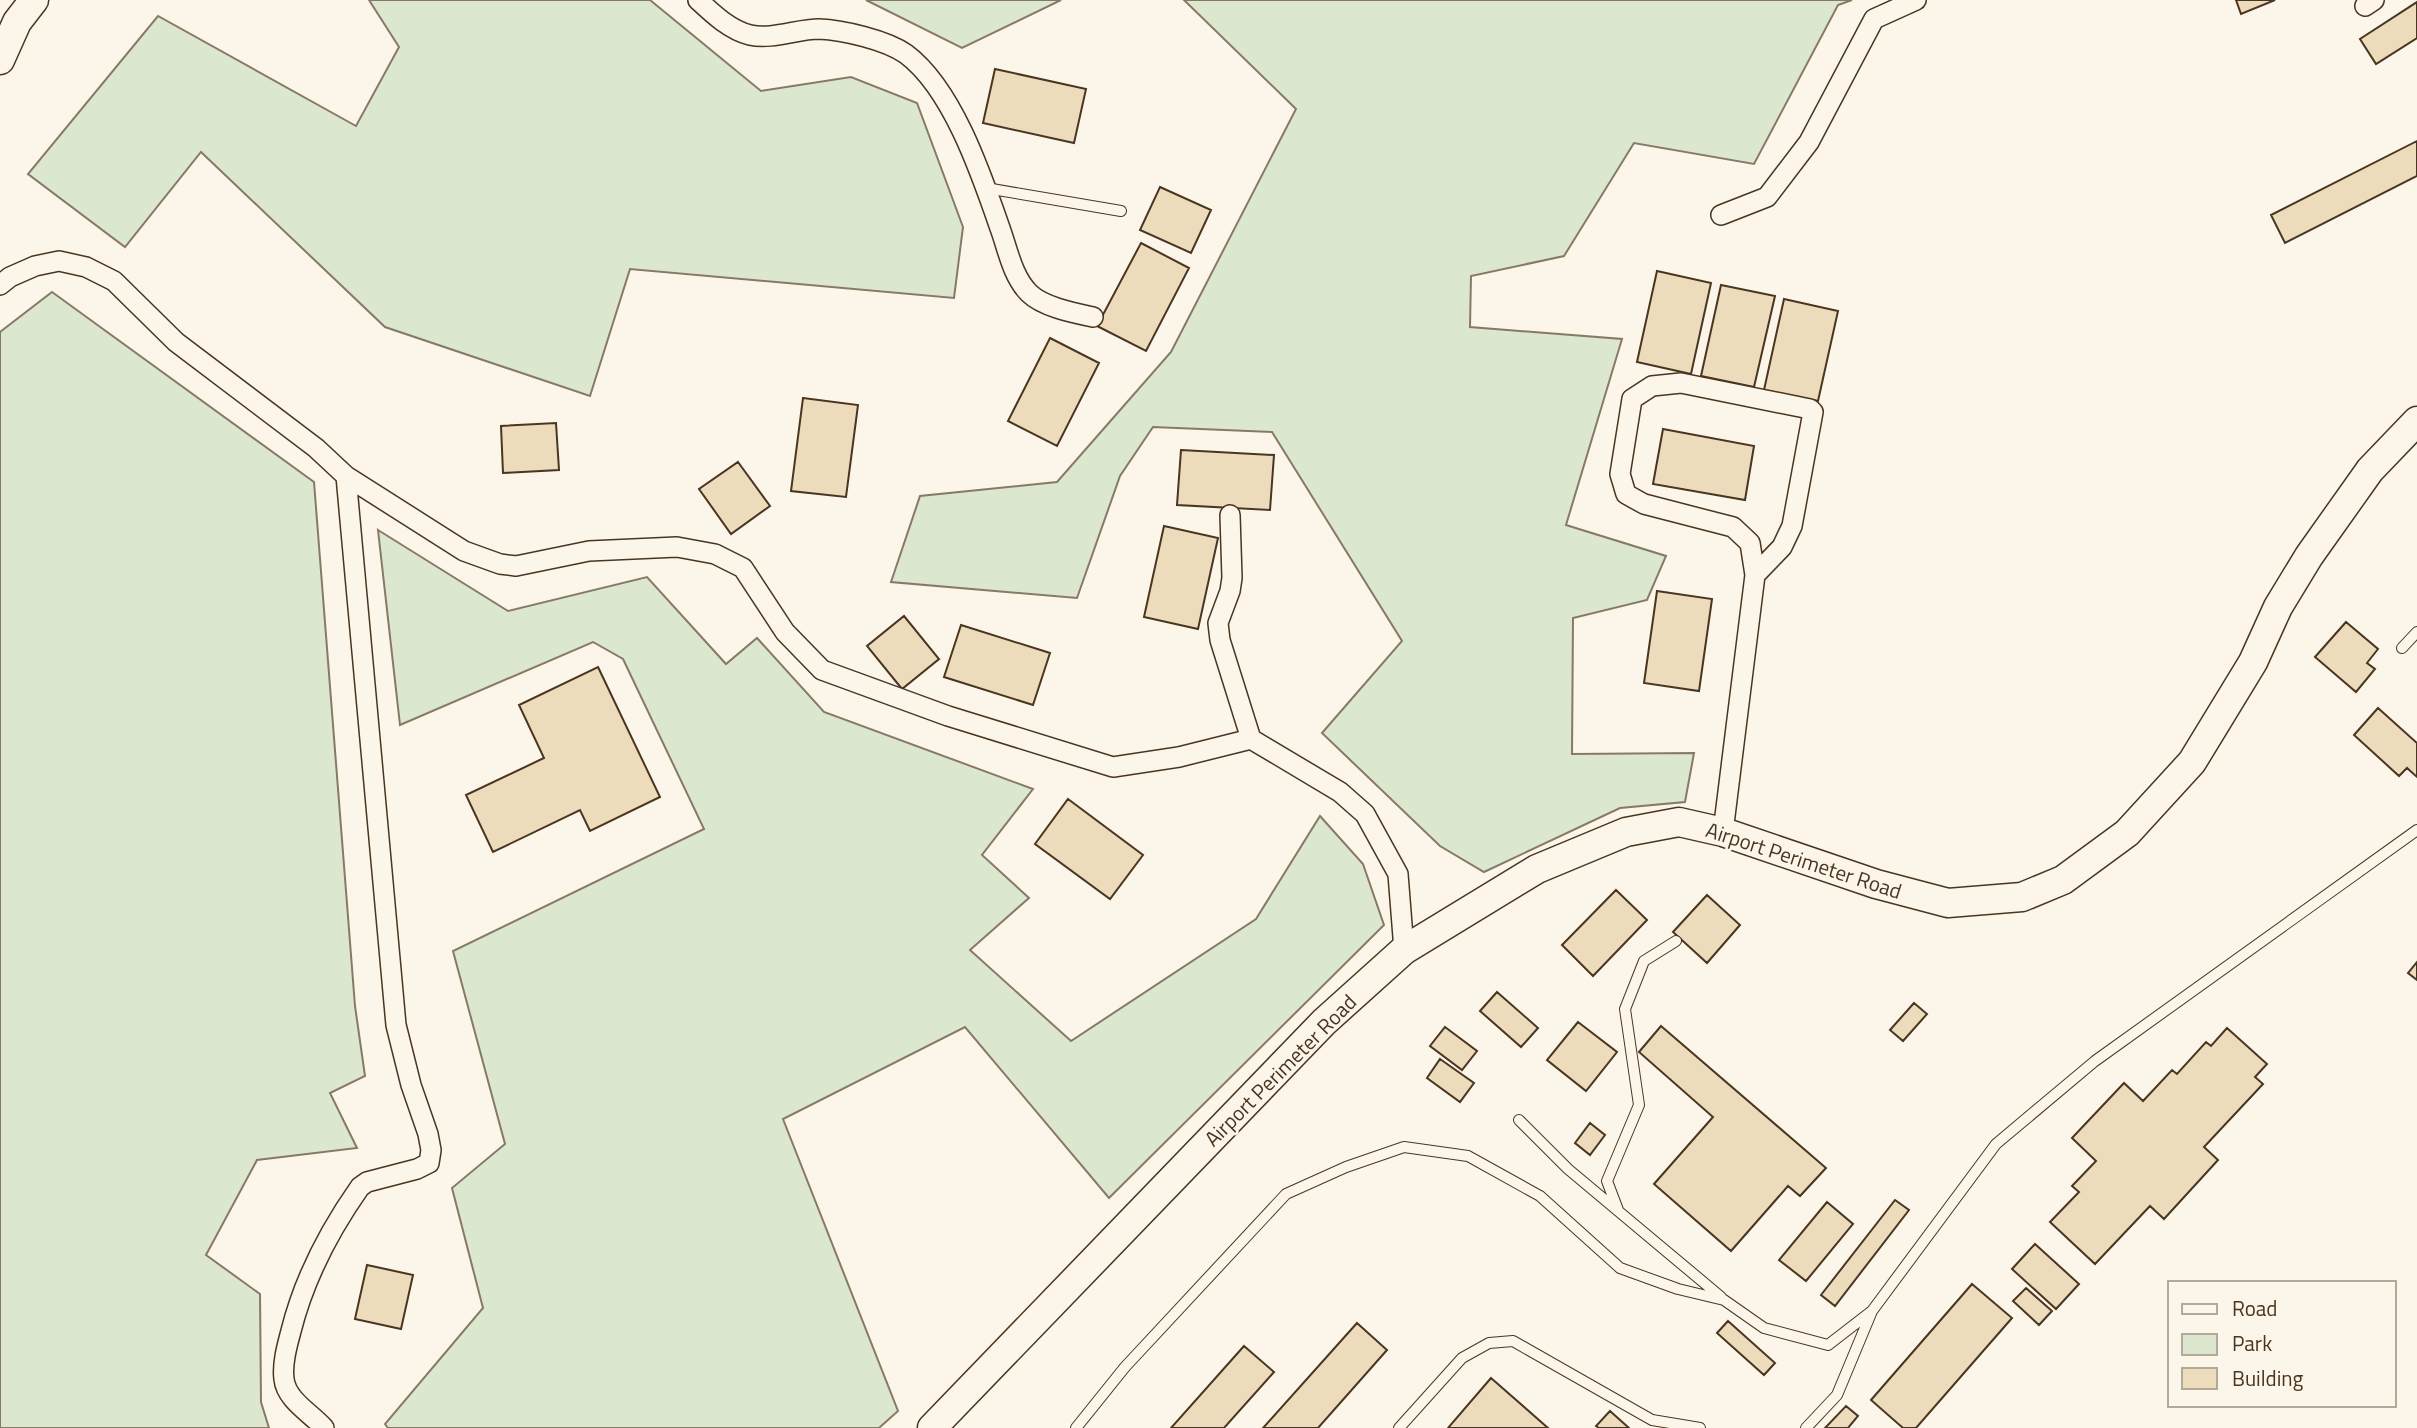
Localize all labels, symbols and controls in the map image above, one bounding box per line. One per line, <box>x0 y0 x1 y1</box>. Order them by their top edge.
street label: Airport Perimeter Road <box>1702 813 1906 907</box>
street label: Airport Perimeter Road <box>1197 987 1363 1153</box>
legend <box>2168 1281 2396 1407</box>
text: Road <box>2232 1292 2277 1324</box>
text: Park <box>2232 1327 2272 1359</box>
text: Building <box>2232 1362 2304 1394</box>

